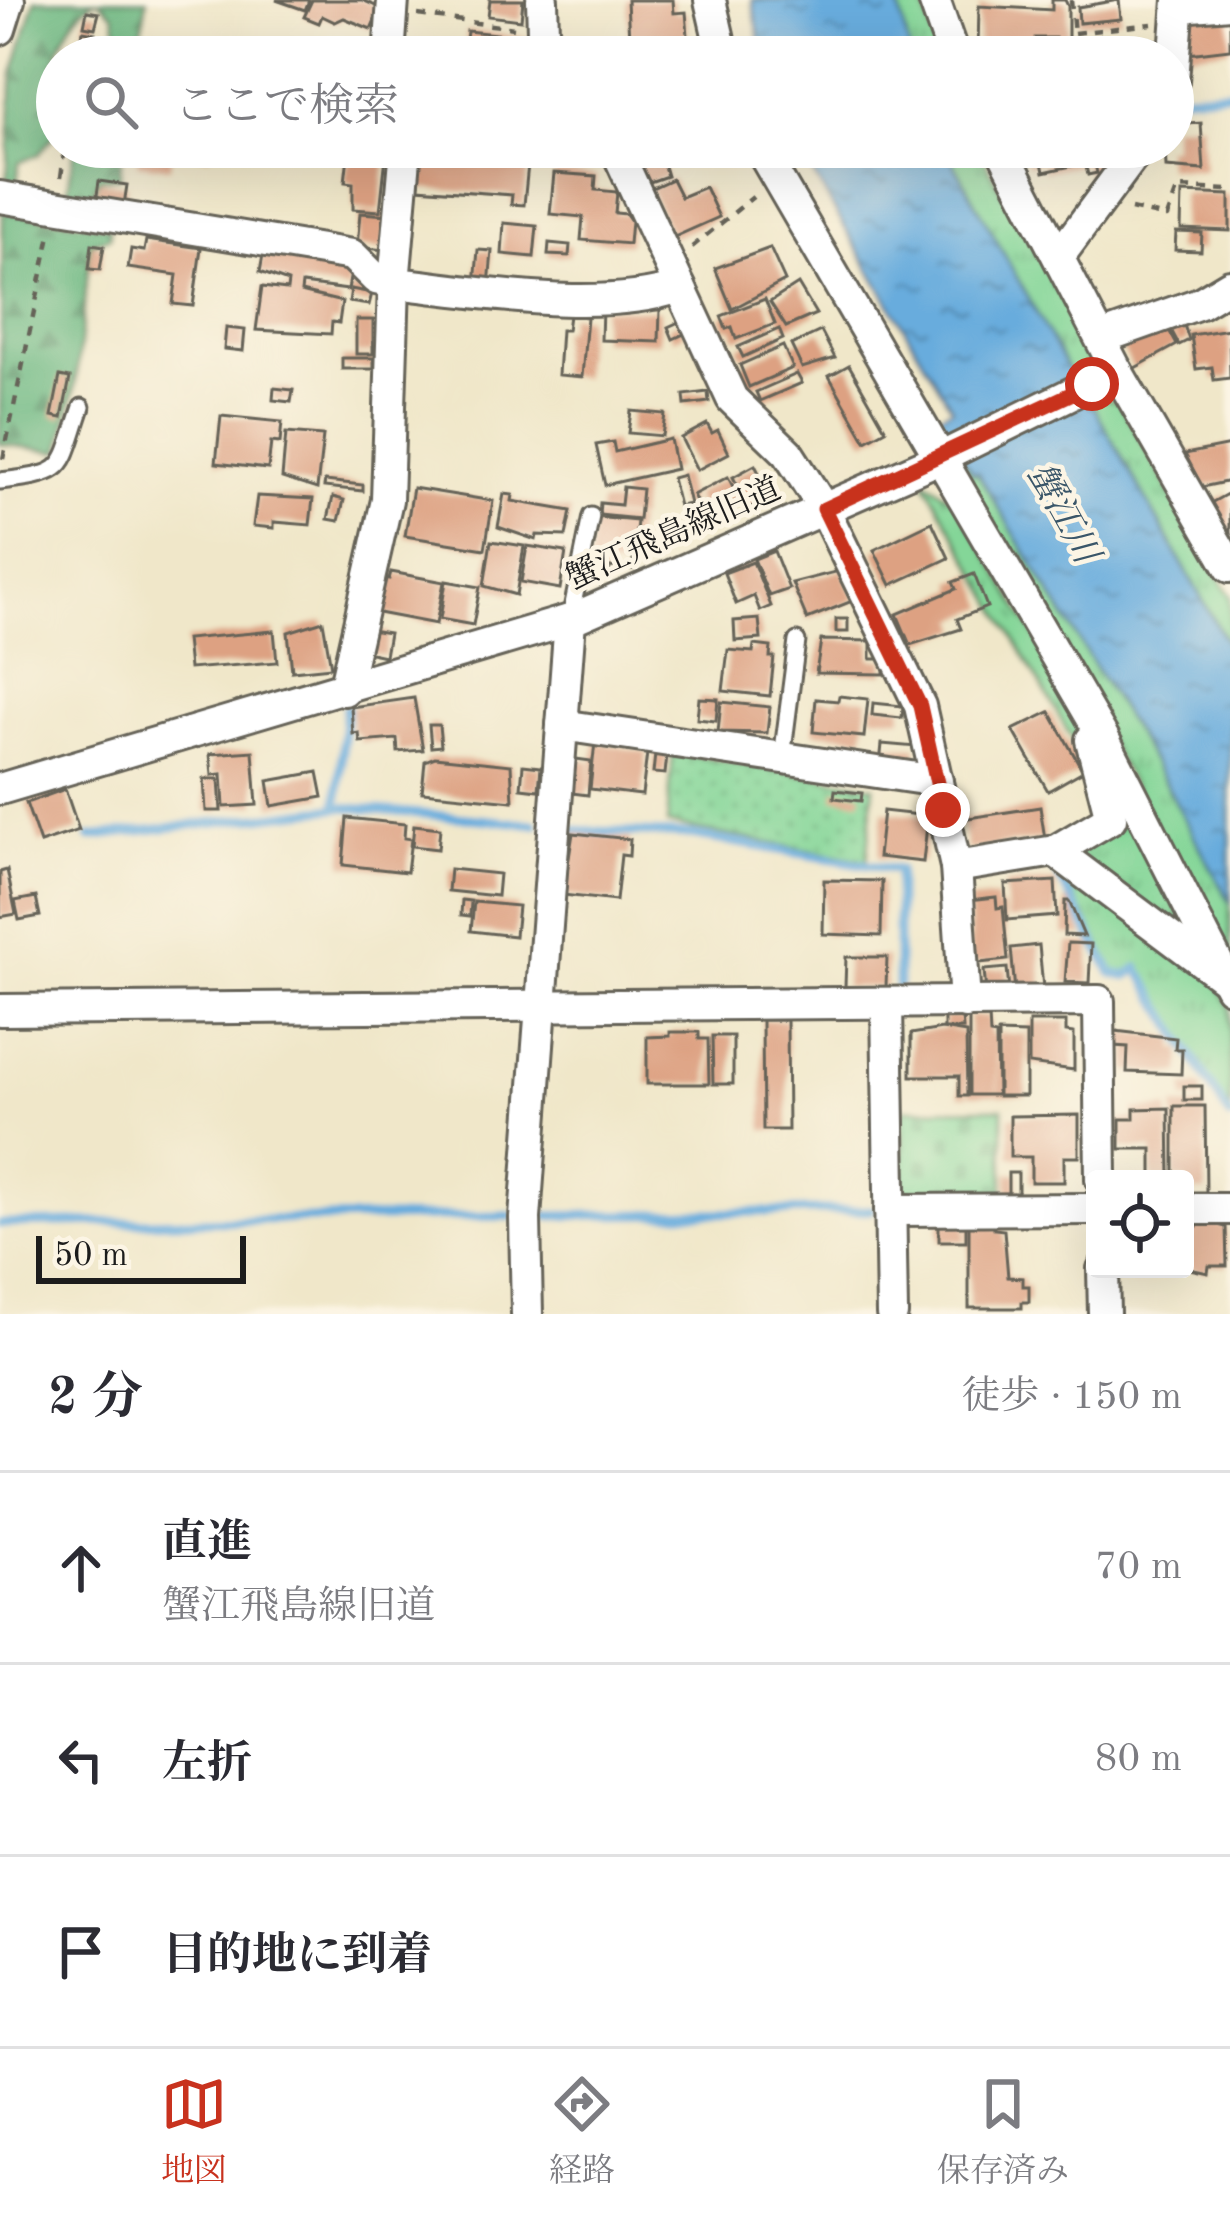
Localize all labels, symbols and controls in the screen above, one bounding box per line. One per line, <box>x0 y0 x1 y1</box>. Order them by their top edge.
search box <box>36 36 1194 168</box>
icon: search <box>78 69 144 135</box>
text: ここで検索 <box>174 86 399 131</box>
route start <box>1065 357 1119 411</box>
water label: 蟹江川 <box>1019 456 1108 573</box>
street label: 蟹江飛島線旧道 <box>561 470 786 597</box>
route end <box>916 783 970 837</box>
map controls <box>1086 1170 1194 1278</box>
button: locate <box>1086 1170 1194 1278</box>
scale bar <box>36 1230 246 1283</box>
text: 50 m <box>54 1240 128 1273</box>
text: 2 分 <box>48 1374 143 1425</box>
text: 徒歩 · 150 m <box>961 1378 1182 1417</box>
text: 直進 <box>162 1522 252 1567</box>
icon: ahead <box>48 1535 114 1601</box>
text: 70 m <box>1095 1548 1182 1587</box>
text: 蟹江飛島線旧道 <box>162 1588 435 1627</box>
icon: left <box>48 1727 114 1793</box>
text: 80 m <box>1095 1740 1182 1779</box>
text: 左折 <box>162 1743 252 1788</box>
icon: arrive <box>48 1919 114 1985</box>
text: 目的地に到着 <box>162 1935 432 1980</box>
tab: 地図 <box>161 2071 227 2193</box>
tab: 経路 <box>549 2071 615 2193</box>
tab: 保存済み <box>937 2071 1069 2193</box>

